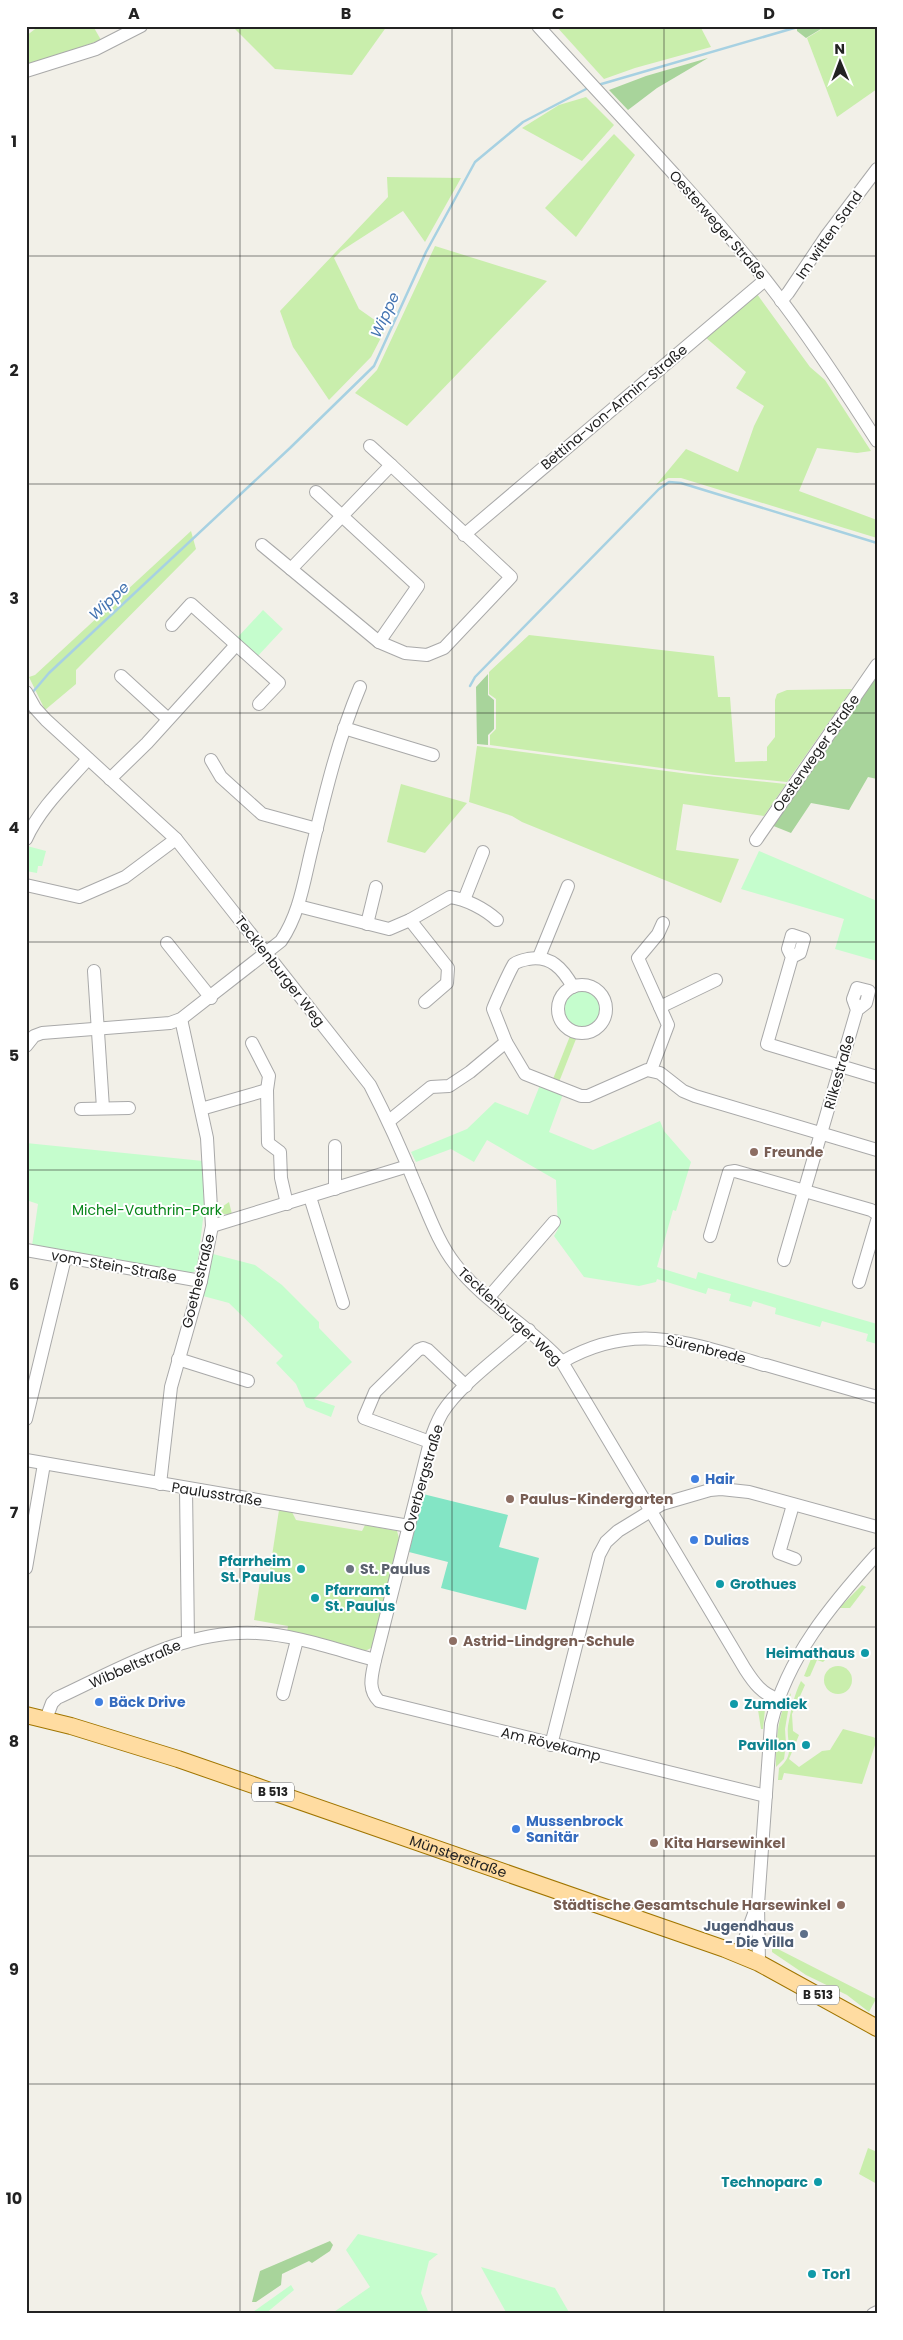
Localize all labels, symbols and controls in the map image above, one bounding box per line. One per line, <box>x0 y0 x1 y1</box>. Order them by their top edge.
text: A <box>128 2 140 25</box>
text: B <box>341 2 351 25</box>
text: C <box>552 2 564 25</box>
text: D <box>763 2 775 25</box>
north arrow <box>816 38 866 88</box>
text: N <box>834 39 845 59</box>
text: 1 <box>11 130 17 153</box>
street label: Oesterweger Straße <box>665 166 772 284</box>
street label: Im witten Sand <box>791 187 867 283</box>
water label: Wippe <box>365 289 404 341</box>
street label: Bettina-von-Armin-Straße <box>536 339 692 474</box>
text: 2 <box>9 359 19 382</box>
water label: Wippe <box>84 577 133 625</box>
text: 3 <box>9 587 19 610</box>
street label: Oesterweger Straße <box>768 690 864 816</box>
text: 4 <box>9 816 20 839</box>
street label: Tecklenburger Weg <box>230 911 330 1031</box>
street label: Rilkestraße <box>819 1032 859 1112</box>
text: 5 <box>9 1044 19 1067</box>
place label: Freunde <box>764 1142 824 1162</box>
marker: Freunde <box>748 1146 760 1158</box>
park label: Michel-Vauthrin-Park <box>72 1200 223 1220</box>
street label: Goethestraße <box>177 1231 219 1330</box>
street label: vom-Stein-Straße <box>50 1245 179 1287</box>
street label: Tecklenburger Weg <box>454 1262 566 1370</box>
text: 6 <box>9 1273 19 1296</box>
street label: Sürenbrede <box>664 1329 748 1369</box>
street label: Overbergstraße <box>398 1422 448 1534</box>
place label: Hair <box>705 1469 735 1489</box>
marker: Hair <box>689 1473 701 1485</box>
street label: Paulusstraße <box>170 1477 264 1511</box>
place label: Paulus-Kindergarten <box>520 1489 673 1509</box>
marker: Paulus-Kindergarten <box>504 1493 516 1505</box>
text: 7 <box>10 1501 19 1524</box>
place label: Dulias <box>704 1530 749 1550</box>
marker: Dulias <box>688 1534 700 1546</box>
place label: Pfarrheim St. Paulus <box>219 1551 291 1587</box>
place label: St. Paulus <box>360 1559 430 1579</box>
marker: Pfarrheim St. Paulus <box>295 1563 307 1575</box>
marker: St. Paulus <box>344 1563 356 1575</box>
place label: Grothues <box>730 1574 797 1594</box>
marker: Grothues <box>714 1578 726 1590</box>
place label: Pfarramt St. Paulus <box>325 1580 395 1616</box>
marker: Pfarramt St. Paulus <box>309 1592 321 1604</box>
place label: Astrid-Lindgren-Schule <box>463 1631 635 1651</box>
street label: Wibbeltstraße <box>86 1635 184 1693</box>
marker: Astrid-Lindgren-Schule <box>447 1635 459 1647</box>
place label: Heimathaus <box>766 1643 855 1663</box>
marker: Heimathaus <box>859 1647 871 1659</box>
place label: Bäck Drive <box>109 1692 186 1712</box>
place label: Zumdiek <box>744 1694 808 1714</box>
marker: Bäck Drive <box>93 1696 105 1708</box>
marker: Zumdiek <box>728 1698 740 1710</box>
street label: Am Rövekamp <box>499 1722 603 1766</box>
text: 8 <box>9 1730 19 1753</box>
place label: Pavillon <box>738 1735 796 1755</box>
marker: Pavillon <box>800 1739 812 1751</box>
road number: B 513 <box>252 1782 294 1801</box>
place label: Mussenbrock Sanitär <box>526 1811 624 1847</box>
marker: Mussenbrock Sanitär <box>510 1823 522 1835</box>
street label: Münsterstraße <box>407 1830 510 1883</box>
place label: Kita Harsewinkel <box>664 1833 785 1853</box>
marker: Kita Harsewinkel <box>648 1837 660 1849</box>
place label: Städtische Gesamtschule Harsewinkel <box>553 1895 831 1915</box>
marker: Städtische Gesamtschule Harsewinkel <box>835 1899 847 1911</box>
place label: Jugendhaus - Die Villa <box>703 1916 794 1952</box>
marker: Jugendhaus - Die Villa <box>798 1928 810 1940</box>
text: 9 <box>9 1958 19 1981</box>
road number: B 513 <box>797 1986 839 2004</box>
place label: Technoparc <box>721 2172 809 2192</box>
marker: Technoparc <box>812 2176 824 2188</box>
text: 10 <box>6 2187 22 2210</box>
place label: Tor1 <box>822 2264 850 2284</box>
marker: Tor1 <box>806 2268 818 2280</box>

